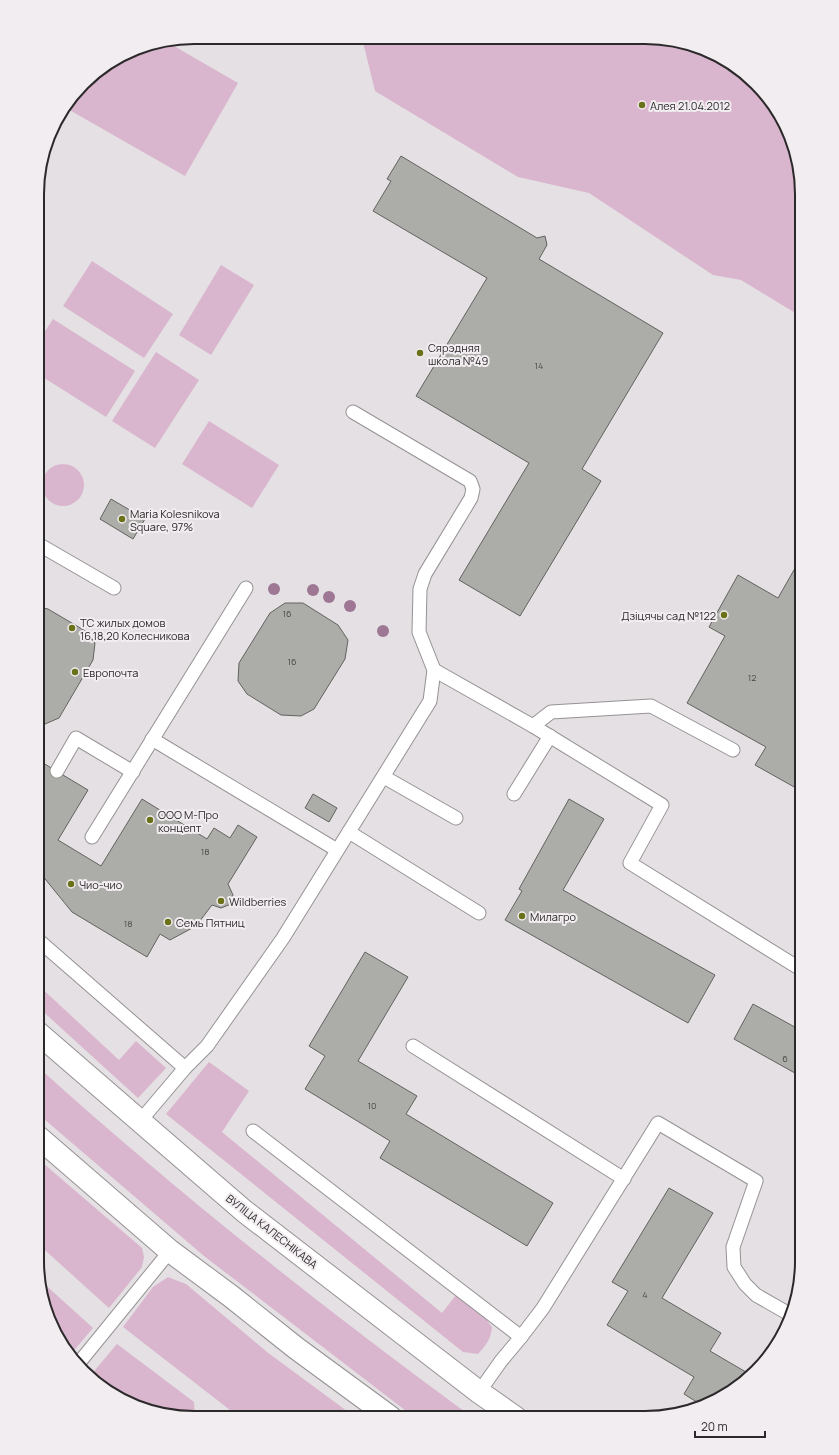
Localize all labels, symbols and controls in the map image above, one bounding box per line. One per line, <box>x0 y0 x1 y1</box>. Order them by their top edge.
place label: Алея 21.04.2012 <box>650 98 730 113</box>
marker: Алея 21.04.2012 <box>637 100 647 110</box>
place label: Сярэдняя школа №49 <box>428 340 488 368</box>
marker: Сярэдняя школа №49 <box>415 348 425 358</box>
house number: 14 <box>535 359 543 372</box>
place label: Maria Kolesnikova Square, 97% <box>130 506 220 534</box>
marker: Maria Kolesnikova Square, 97% <box>117 514 127 524</box>
house number: 16 <box>282 607 292 620</box>
place label: Дзіцячы сад №122 <box>621 608 716 623</box>
marker: Дзіцячы сад №122 <box>719 610 729 620</box>
place label: ТС жилых домов 16,18,20 Колесникова <box>80 615 190 643</box>
marker: ТС жилых домов 16,18,20 Колесникова <box>67 623 77 633</box>
house number: 16 <box>287 655 297 668</box>
place label: Европочта <box>83 665 138 680</box>
marker: Европочта <box>70 667 80 677</box>
house number: 12 <box>748 671 756 684</box>
place label: ООО М-Про концепт <box>158 807 219 835</box>
marker: ООО М-Про концепт <box>145 815 155 825</box>
house number: 18 <box>201 845 209 858</box>
place label: Чио-чио <box>79 877 123 892</box>
marker: Чио-чио <box>66 879 76 889</box>
place label: Wildberries <box>229 894 287 909</box>
marker: Wildberries <box>216 896 226 906</box>
place label: Милагро <box>530 909 577 924</box>
marker: Милагро <box>517 911 527 921</box>
place label: Семь Пятниц <box>176 915 245 930</box>
house number: 18 <box>124 917 132 930</box>
marker: Семь Пятниц <box>163 917 173 927</box>
house number: 6 <box>782 1052 788 1065</box>
house number: 10 <box>368 1099 377 1112</box>
street label: ВУЛІЦА КАЛЕСНІКАВА <box>223 1190 321 1272</box>
house number: 4 <box>642 1288 648 1301</box>
scale bar <box>695 1413 765 1439</box>
text: 20 m <box>701 1418 728 1435</box>

